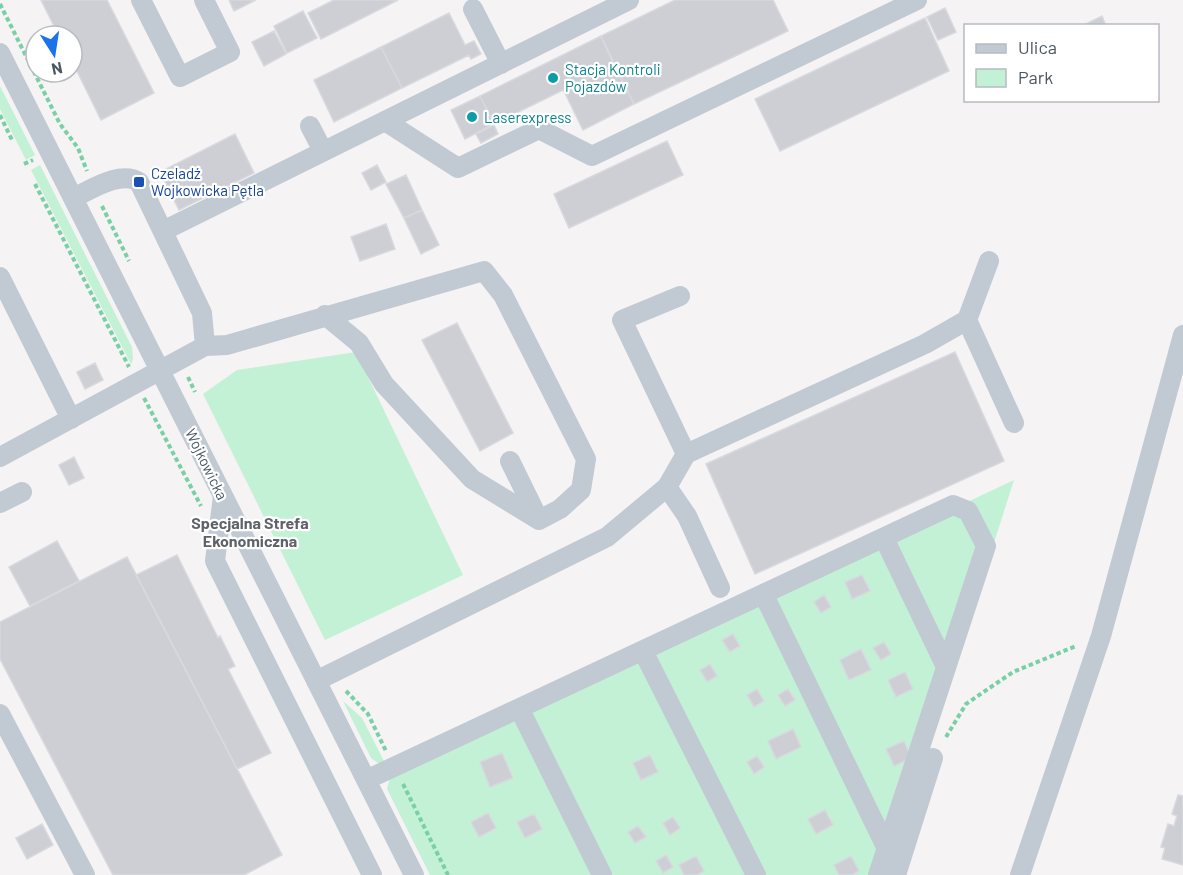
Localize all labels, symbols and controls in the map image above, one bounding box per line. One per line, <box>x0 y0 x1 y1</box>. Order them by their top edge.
north arrow <box>24 24 84 84</box>
legend <box>964 24 1159 102</box>
text: Ulica <box>1018 36 1057 58</box>
text: N <box>50 59 64 80</box>
place label: Stacja Kontroli Pojazdów <box>565 60 661 95</box>
text: Park <box>1018 66 1053 88</box>
marker: Stacja Kontroli Pojazdów <box>546 71 560 85</box>
place label: Laserexpress <box>484 108 571 126</box>
marker: Laserexpress <box>465 110 479 124</box>
place label: Czeladź Wojkowicka Pętla <box>151 164 264 199</box>
marker: Czeladź Wojkowicka Pętla <box>132 175 146 189</box>
street label: Wojkowicka <box>182 426 232 502</box>
district label: Specjalna Strefa Ekonomiczna <box>191 513 309 550</box>

